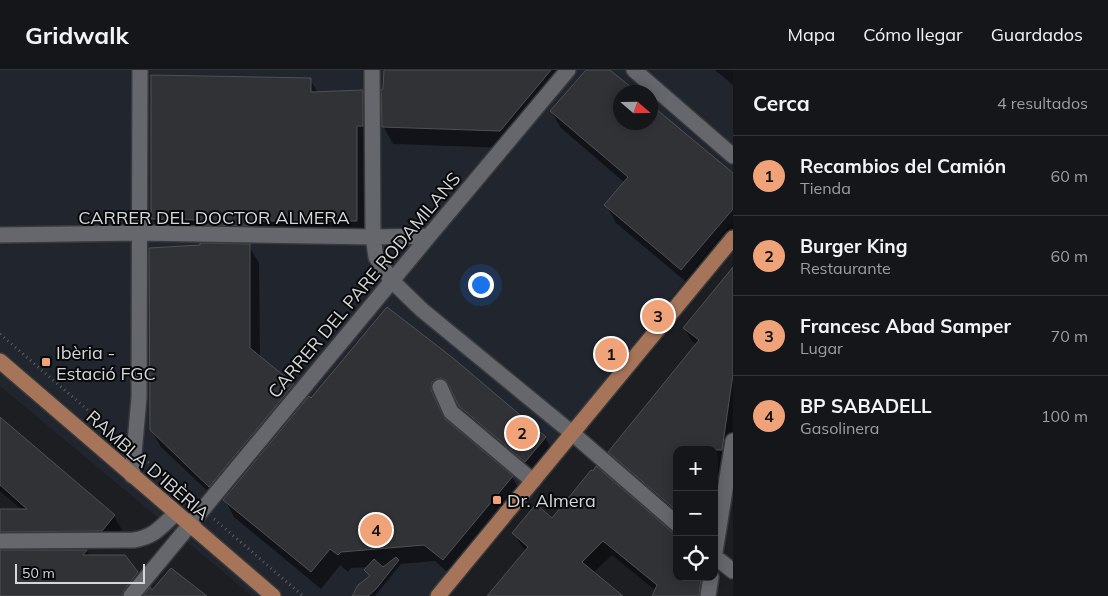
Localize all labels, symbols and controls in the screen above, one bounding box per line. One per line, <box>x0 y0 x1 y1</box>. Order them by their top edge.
text: Gridwalk <box>25 20 129 50</box>
text: Mapa <box>787 23 835 46</box>
text: Cómo llegar <box>863 23 963 46</box>
text: Guardados <box>991 23 1083 46</box>
north arrow <box>613 85 658 130</box>
text: Cerca <box>753 90 810 116</box>
text: 4 resultados <box>997 93 1088 113</box>
text: Recambios del Camión <box>800 154 1006 178</box>
text: 1 <box>764 166 774 186</box>
text: 60 m <box>1051 166 1088 186</box>
street label: CARRER DEL PARE RODAMILANS <box>263 167 465 403</box>
text: Tienda <box>800 178 851 198</box>
street label: CARRER DEL DOCTOR ALMERA <box>78 206 350 229</box>
text: Burger King <box>800 234 908 258</box>
text: 2 <box>764 246 774 266</box>
text: 60 m <box>1051 246 1088 266</box>
text: Restaurante <box>800 258 891 278</box>
your location <box>468 272 494 298</box>
pin: 3 <box>642 297 674 335</box>
text: Francesc Abad Samper <box>800 314 1011 338</box>
text: 3 <box>764 326 774 346</box>
text: 70 m <box>1051 326 1088 346</box>
pin: 1 <box>595 335 627 373</box>
text: Lugar <box>800 338 843 358</box>
place label: Ibèria - Estació FGC <box>56 341 156 385</box>
marker: Ibèria - Estació FGC <box>40 356 52 368</box>
text: BP SABADELL <box>800 394 932 418</box>
street label: RAMBLA D'IBÈRIA <box>82 405 214 525</box>
text: 4 <box>764 406 774 426</box>
text: 100 m <box>1041 406 1088 426</box>
pin: 2 <box>506 414 538 452</box>
text: Gasolinera <box>800 418 879 438</box>
map controls <box>673 446 718 581</box>
button: + <box>673 446 718 491</box>
place label: Dr. Almera <box>507 489 596 512</box>
button: − <box>673 491 718 536</box>
marker: Dr. Almera <box>491 494 503 506</box>
pin: 4 <box>360 511 392 549</box>
button: locate <box>673 536 718 581</box>
scale bar <box>15 561 145 584</box>
text: 50 m <box>22 564 55 582</box>

